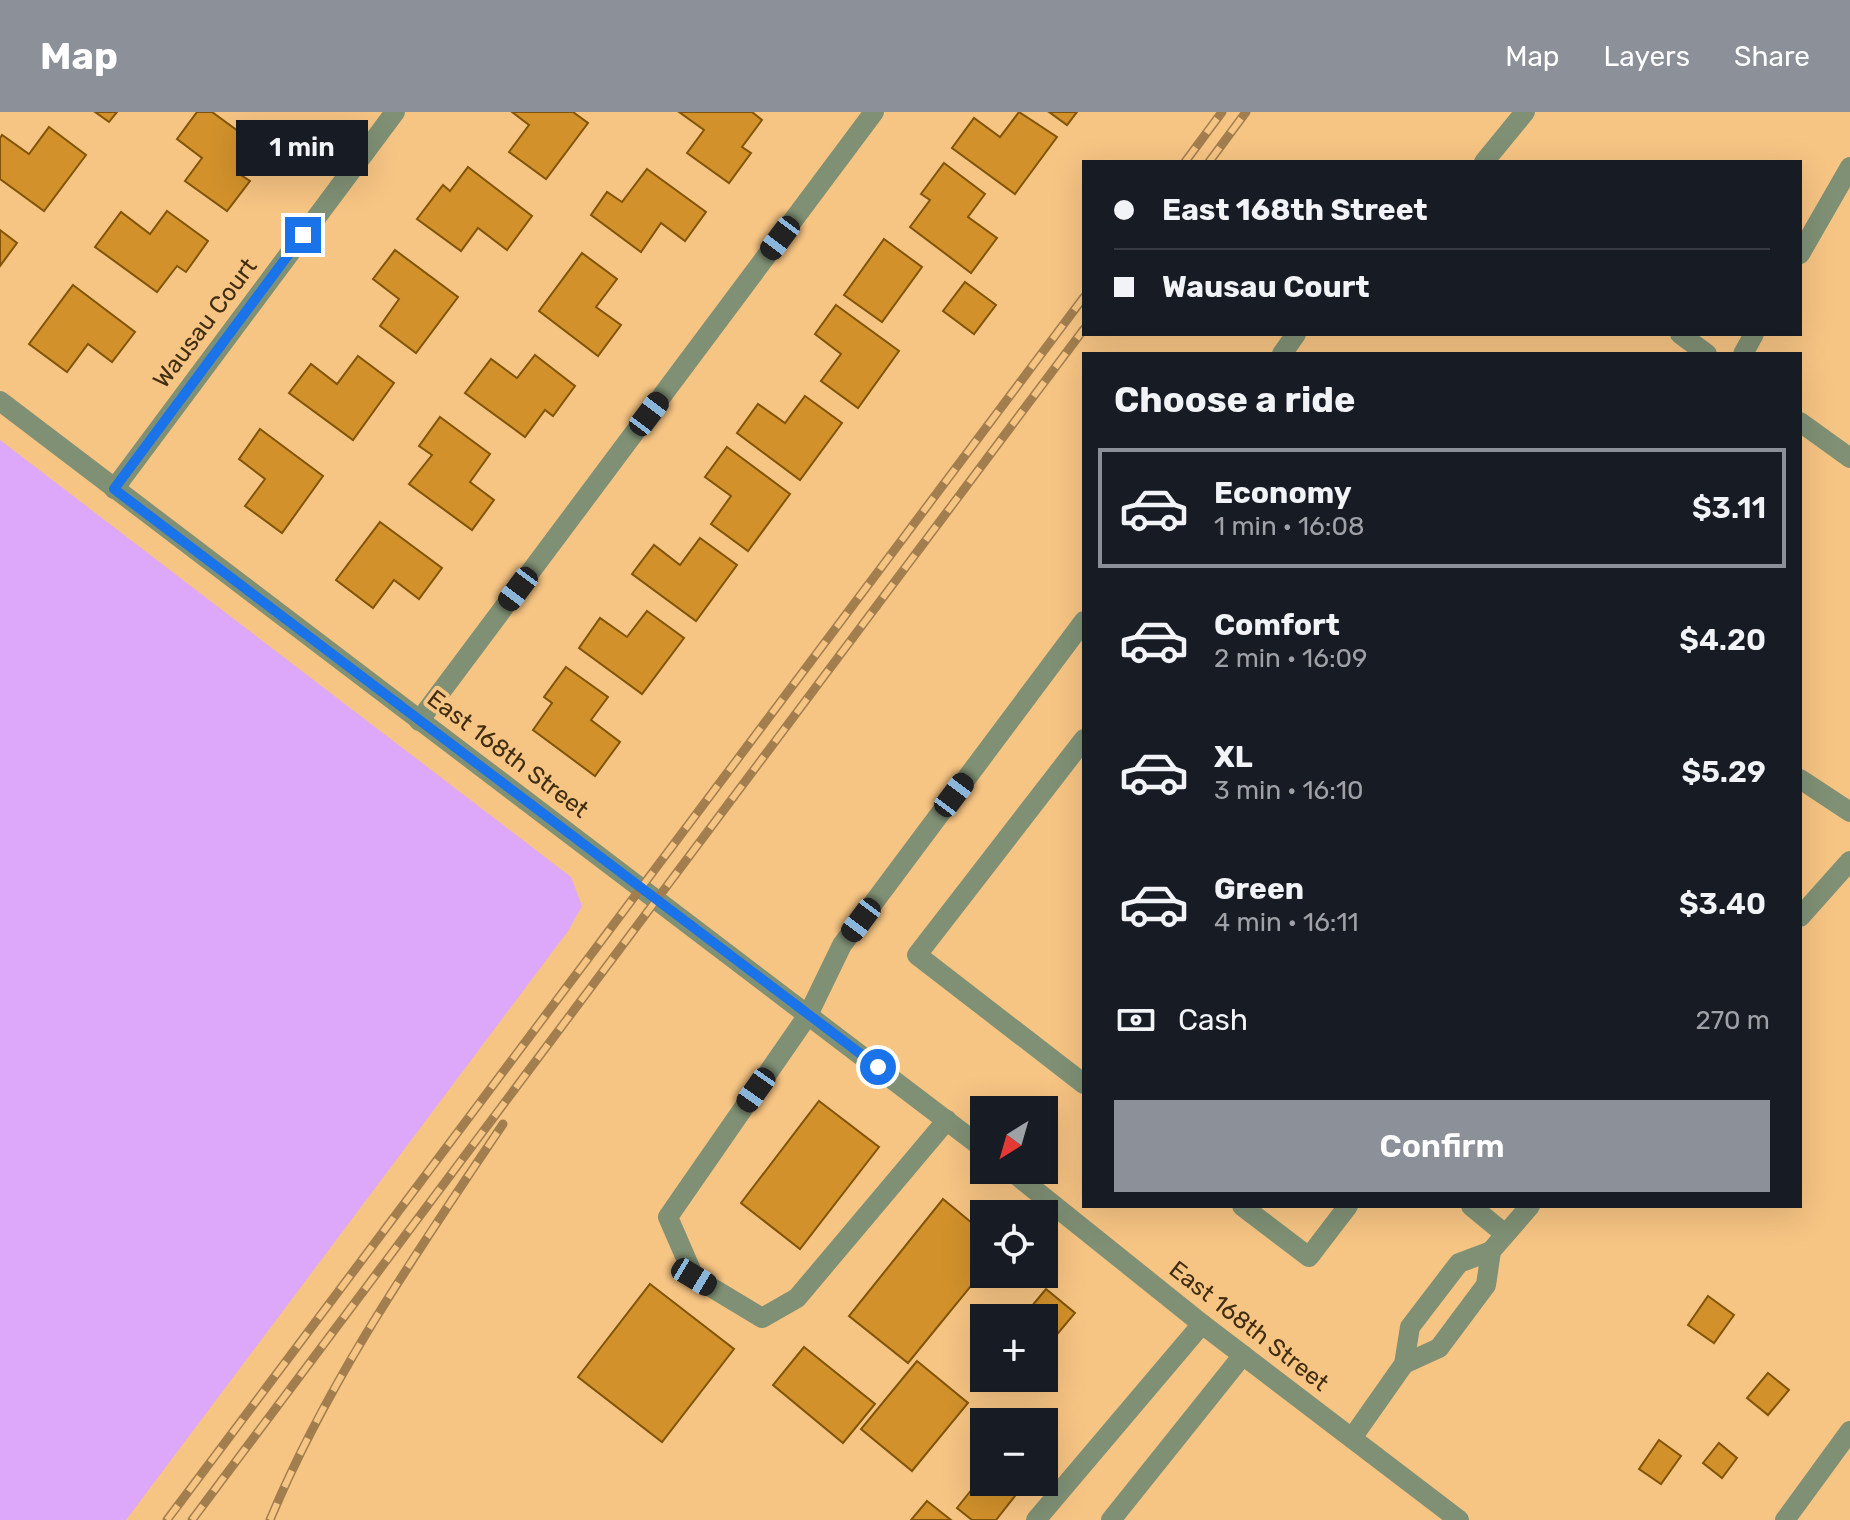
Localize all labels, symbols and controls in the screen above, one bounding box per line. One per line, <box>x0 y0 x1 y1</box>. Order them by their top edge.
text: Map <box>40 33 118 79</box>
text: Map <box>1505 40 1560 73</box>
text: Layers <box>1604 40 1690 73</box>
text: Share <box>1734 40 1810 73</box>
callout: 1 min <box>237 119 369 175</box>
text: 1 min <box>269 132 335 163</box>
text: East 168th Street <box>1162 192 1427 228</box>
car <box>756 212 804 264</box>
route end <box>285 217 321 253</box>
street label: Wausau Court <box>147 253 263 393</box>
text: Wausau Court <box>1162 269 1369 305</box>
text: Choose a ride <box>1114 378 1355 421</box>
car <box>625 388 673 440</box>
icon: car <box>1118 472 1190 544</box>
text: Economy <box>1214 475 1352 511</box>
text: $3.11 <box>1692 490 1766 526</box>
text: 1 min · 16:08 <box>1214 511 1365 542</box>
car <box>494 563 542 615</box>
icon: car <box>1118 604 1190 676</box>
text: Comfort <box>1214 607 1340 643</box>
text: $4.20 <box>1679 622 1766 658</box>
text: 2 min · 16:09 <box>1214 643 1368 674</box>
street label: East 168th Street <box>422 684 594 824</box>
icon: car <box>1118 736 1190 808</box>
text: XL <box>1214 739 1253 775</box>
text: $5.29 <box>1681 754 1766 790</box>
car <box>930 769 978 821</box>
text: 3 min · 16:10 <box>1214 775 1364 806</box>
icon: car <box>1118 868 1190 940</box>
text: Green <box>1214 871 1304 907</box>
text: $3.40 <box>1679 886 1766 922</box>
car <box>837 894 885 946</box>
text: 4 min · 16:11 <box>1214 907 1359 938</box>
icon: cash <box>1114 998 1158 1042</box>
text: Cash <box>1178 1002 1248 1038</box>
text: 270 m <box>1695 1005 1770 1036</box>
route start <box>860 1049 896 1085</box>
car <box>732 1063 780 1117</box>
north arrow <box>970 1096 1058 1184</box>
map controls <box>970 1096 1058 1496</box>
button: Confirm <box>1114 1100 1770 1192</box>
button: locate <box>970 1200 1058 1288</box>
car <box>667 1254 721 1300</box>
street label: East 168th Street <box>1164 1255 1334 1397</box>
button: + <box>970 1304 1058 1392</box>
button: − <box>970 1408 1058 1496</box>

